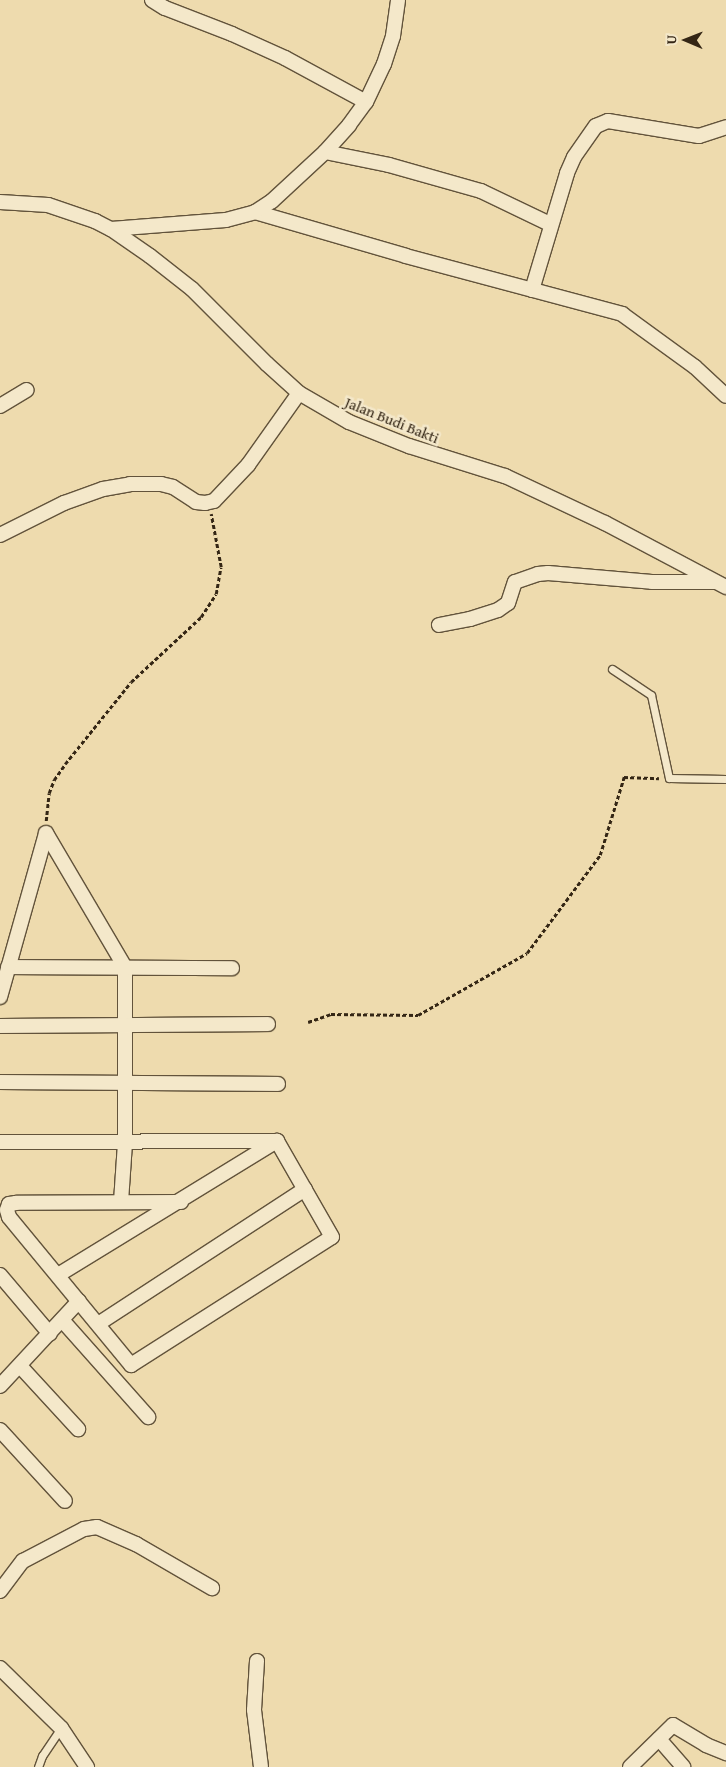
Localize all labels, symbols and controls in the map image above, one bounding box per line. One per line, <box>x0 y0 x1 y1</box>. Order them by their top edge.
north arrow <box>661 15 711 65</box>
text: U <box>661 35 681 45</box>
street label: Jalan Budi Bakti <box>342 393 442 447</box>

